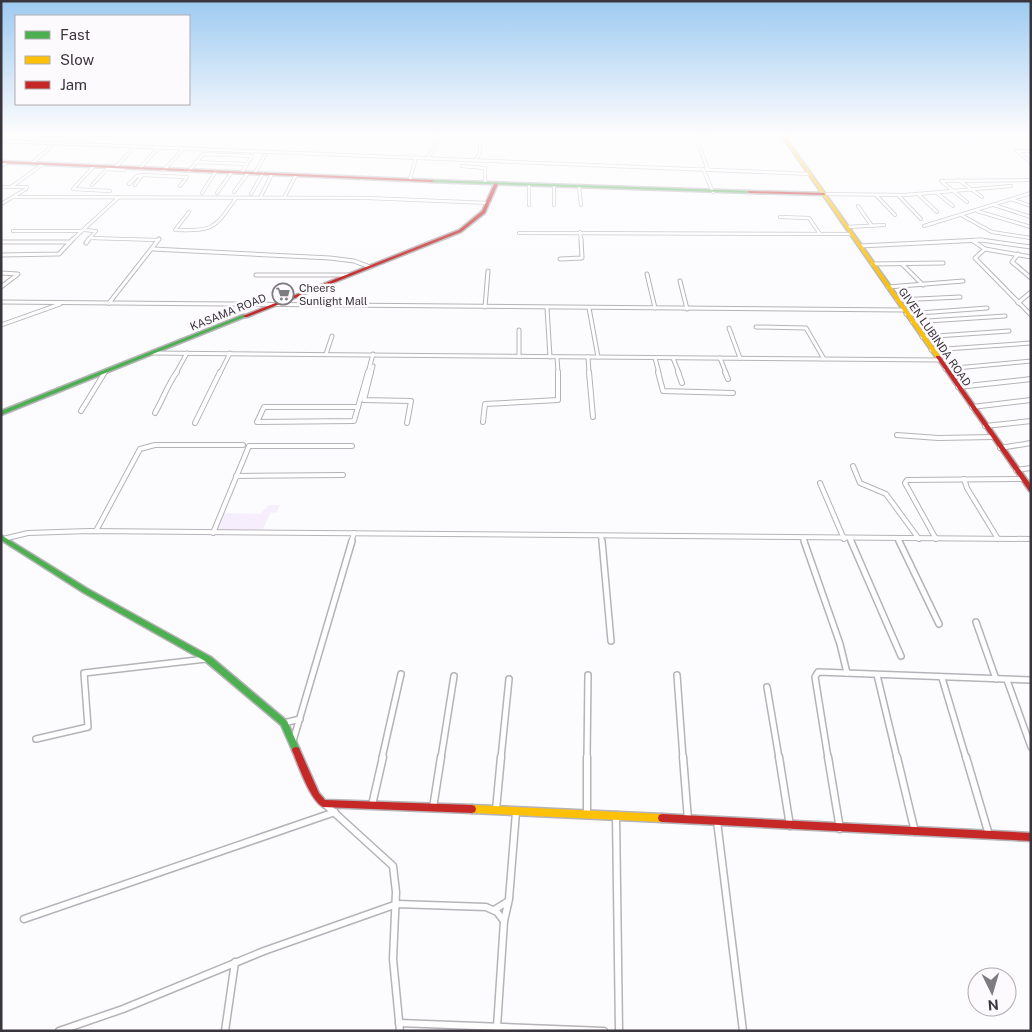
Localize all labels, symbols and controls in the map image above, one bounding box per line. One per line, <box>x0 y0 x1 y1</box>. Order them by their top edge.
legend <box>15 15 190 105</box>
text: Fast <box>60 26 90 43</box>
text: Slow <box>60 51 95 68</box>
text: Jam <box>60 76 87 93</box>
supermarket icon: Cheers Sunlight Mall <box>271 282 295 306</box>
place label: Cheers Sunlight Mall <box>299 282 367 307</box>
street label: GIVEN LUBINDA ROAD <box>896 285 974 389</box>
street label: KASAMA ROAD <box>188 291 268 333</box>
north arrow <box>967 967 1017 1017</box>
text: N <box>987 997 999 1013</box>

